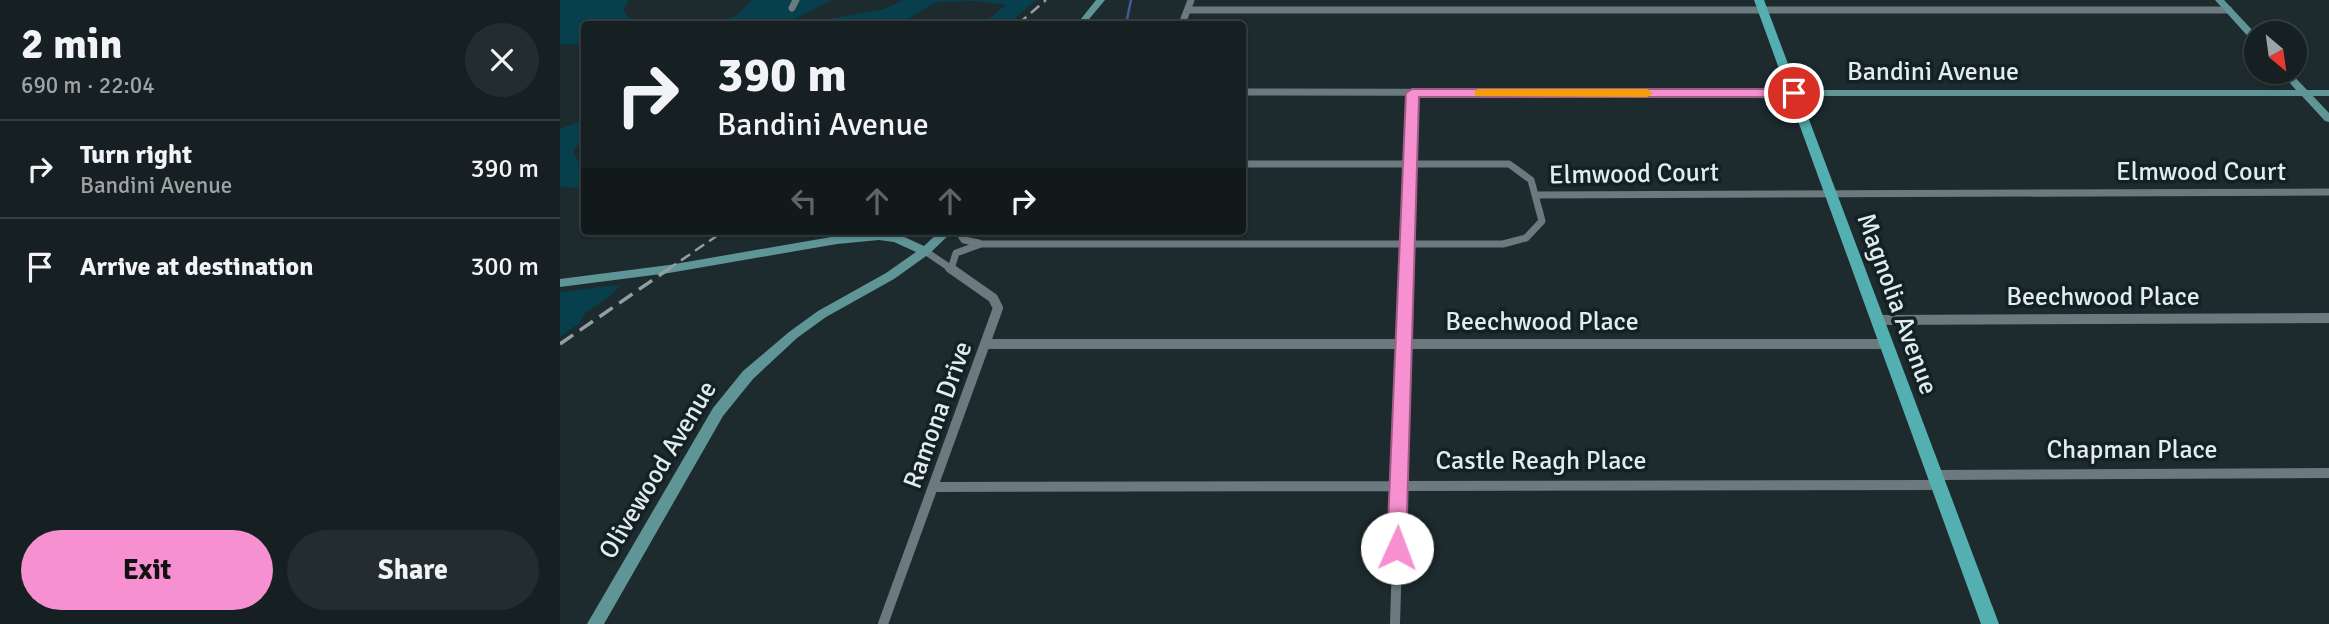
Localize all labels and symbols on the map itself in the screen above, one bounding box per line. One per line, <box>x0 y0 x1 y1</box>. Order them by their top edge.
north arrow <box>2244 21 2306 84</box>
street label: Bandini Avenue <box>1847 56 2019 88</box>
pin <box>1764 63 1824 123</box>
street label: Elmwood Court <box>2116 156 2286 188</box>
street label: Elmwood Court <box>1549 157 1719 191</box>
street label: Magnolia Avenue <box>1849 209 1945 399</box>
street label: Beechwood Place <box>2006 281 2200 313</box>
street label: Beechwood Place <box>1445 306 1639 338</box>
street label: Ramona Drive <box>897 337 979 493</box>
street label: Olivewood Avenue <box>592 375 724 565</box>
street label: Chapman Place <box>2046 434 2218 466</box>
street label: Castle Reagh Place <box>1436 445 1646 477</box>
position arrow <box>1360 511 1434 585</box>

